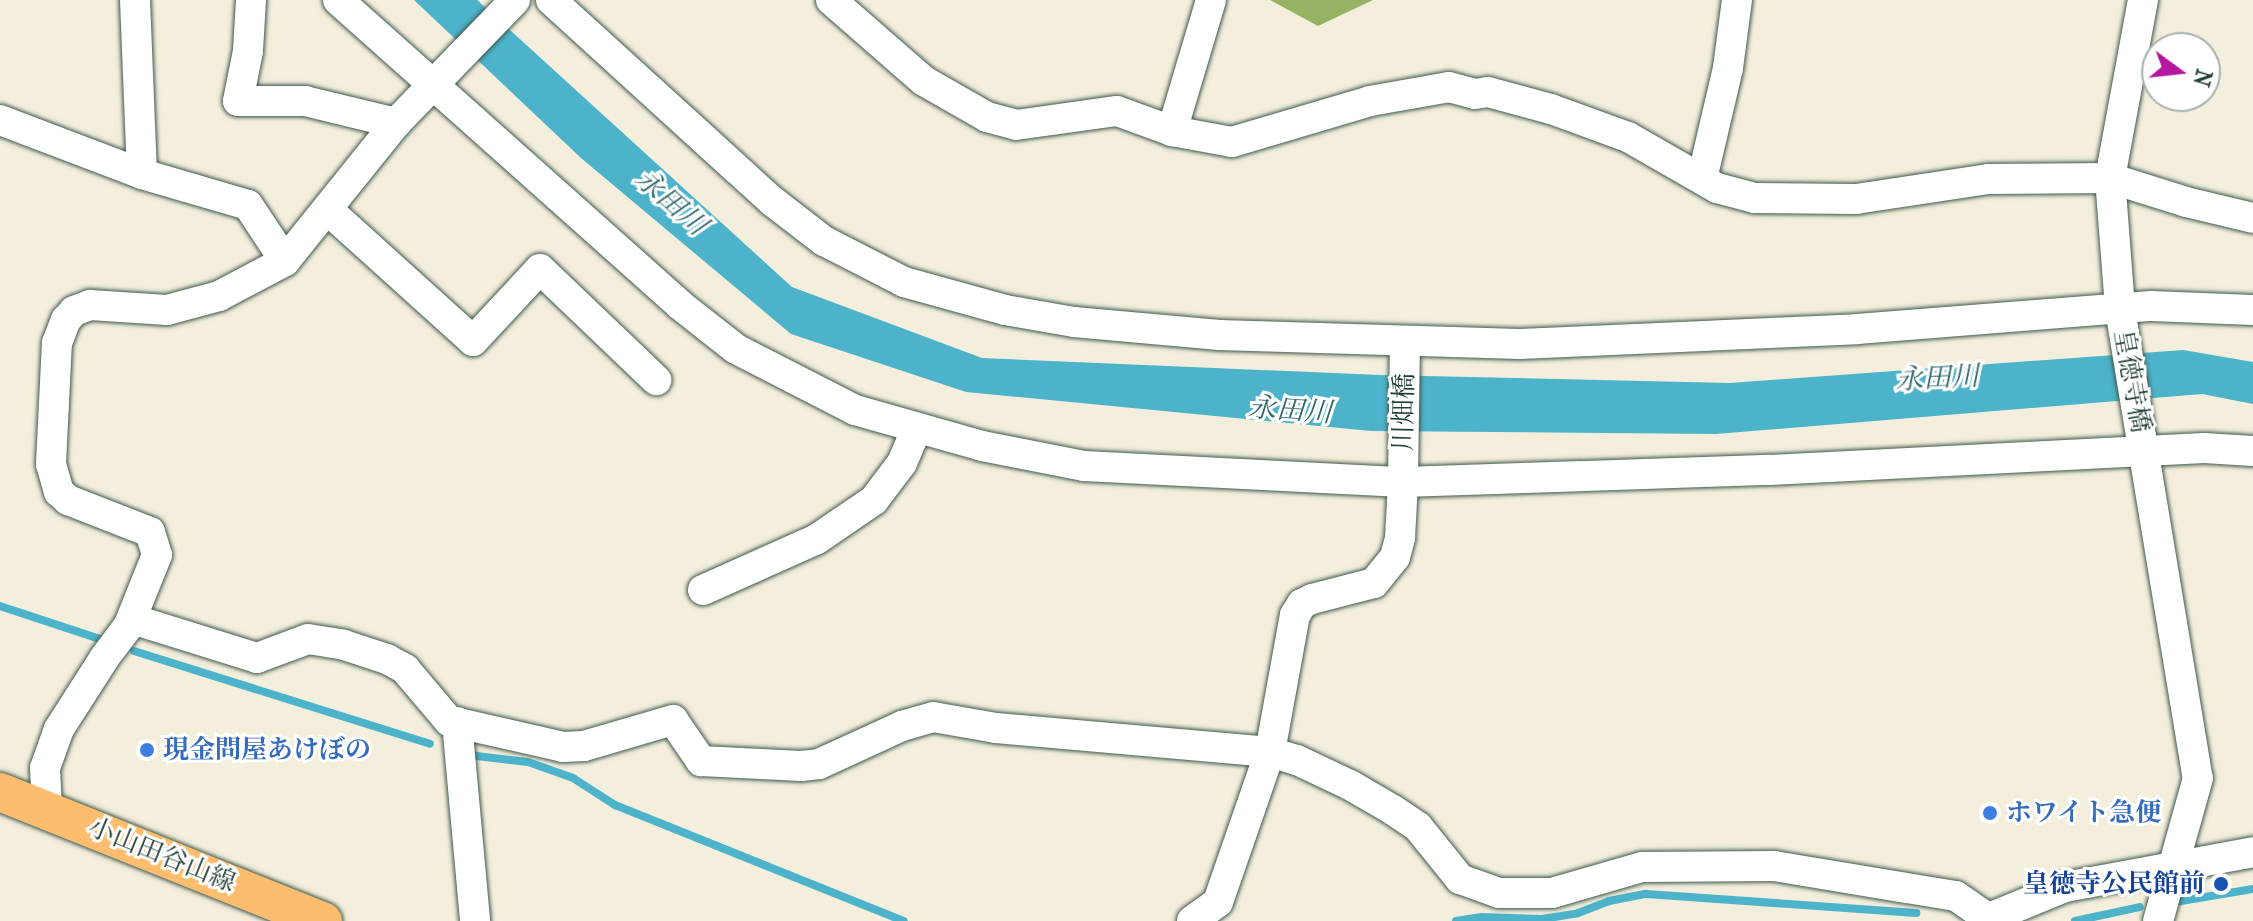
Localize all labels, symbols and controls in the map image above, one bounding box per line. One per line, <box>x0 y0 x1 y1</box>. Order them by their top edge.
north arrow <box>2141 32 2221 112</box>
text: N <box>2188 66 2217 89</box>
water label: 永田川 <box>628 162 714 242</box>
street label: 皇徳寺橋 <box>2108 327 2156 435</box>
water label: 永田川 <box>1894 359 1980 397</box>
street label: 川畑橋 <box>1388 373 1420 451</box>
water label: 永田川 <box>1247 390 1333 430</box>
place label: 現金問屋あけぼの <box>163 734 371 766</box>
marker: 現金問屋あけぼの <box>138 741 156 759</box>
place label: ホワイト急便 <box>2006 797 2162 829</box>
marker: ホワイト急便 <box>1981 804 1999 822</box>
street label: 小山田谷山線 <box>84 811 240 899</box>
place label: 皇徳寺公民館前 <box>2023 868 2205 900</box>
marker: 皇徳寺公民館前 <box>2212 875 2230 893</box>

